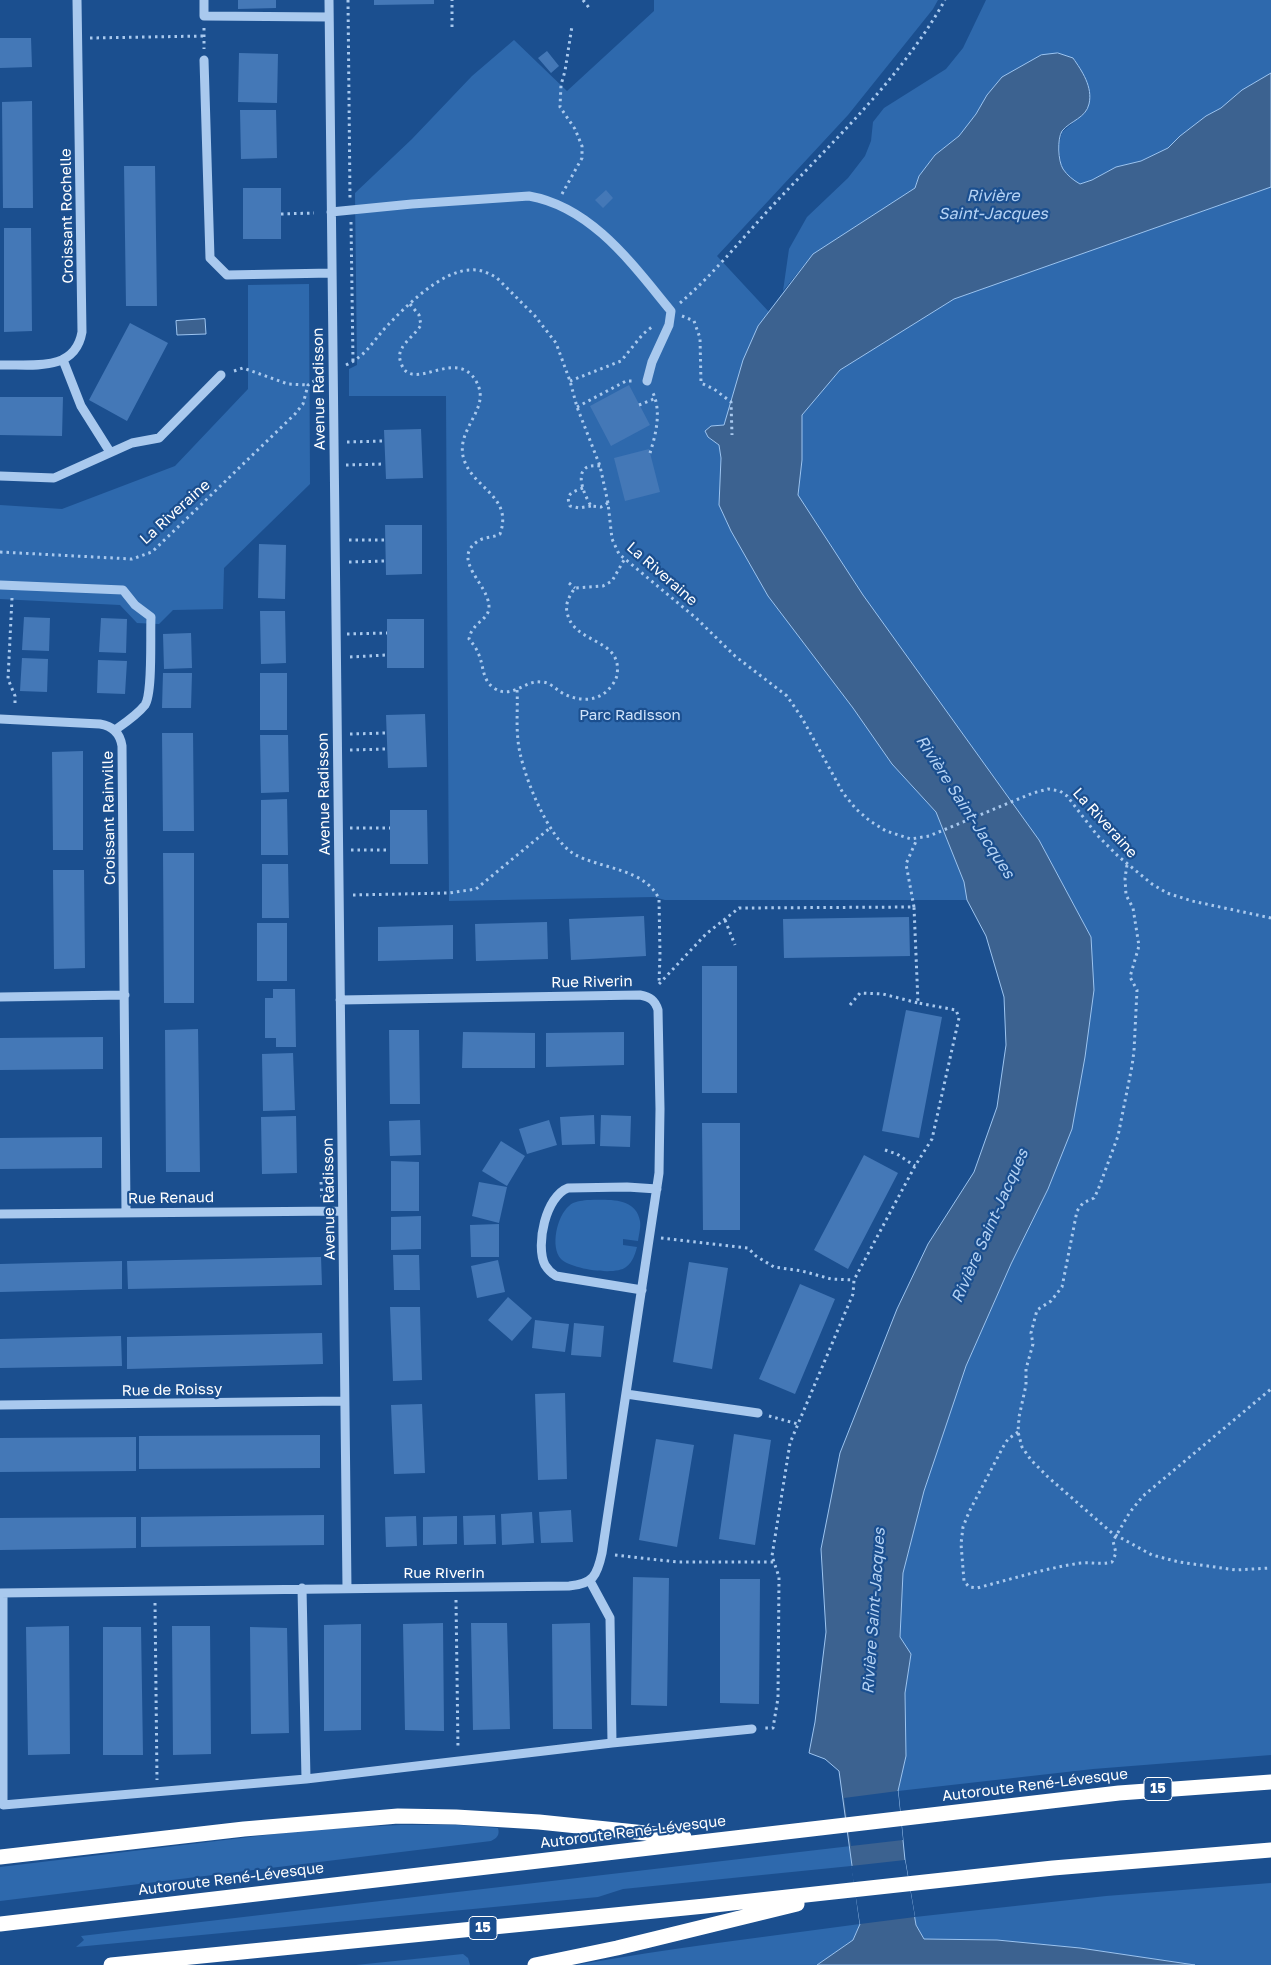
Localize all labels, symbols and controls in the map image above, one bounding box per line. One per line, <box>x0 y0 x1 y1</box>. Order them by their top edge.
street label: Croissant Rochelle <box>57 148 77 284</box>
water label: Rivière Saint-Jacques <box>938 186 1048 224</box>
street label: Avenue Radisson <box>309 328 329 450</box>
street label: La Riveraine <box>136 476 214 548</box>
street label: La Riveraine <box>623 538 701 610</box>
park label: Parc Radisson <box>579 706 681 724</box>
water label: Rivière Saint-Jacques <box>912 732 1018 882</box>
street label: Avenue Radisson <box>314 733 334 855</box>
street label: Croissant Rainville <box>99 751 119 885</box>
street label: La Riveraine <box>1069 784 1141 862</box>
street label: Rue Riverin <box>551 972 633 992</box>
street label: Avenue Radisson <box>319 1138 339 1260</box>
water label: Rivière Saint-Jacques <box>947 1146 1033 1306</box>
street label: Rue Renaud <box>128 1188 214 1208</box>
street label: Rue de Roissy <box>122 1380 222 1400</box>
water label: Rivière Saint-Jacques <box>859 1527 889 1695</box>
street label: Rue Riverin <box>403 1564 485 1582</box>
street label: Autoroute René-Lévesque <box>941 1765 1129 1805</box>
road number: 15 <box>1144 1778 1172 1800</box>
street label: Autoroute René-Lévesque <box>539 1812 727 1852</box>
street label: Autoroute René-Lévesque <box>137 1859 325 1899</box>
road number: 15 <box>469 1916 497 1940</box>

